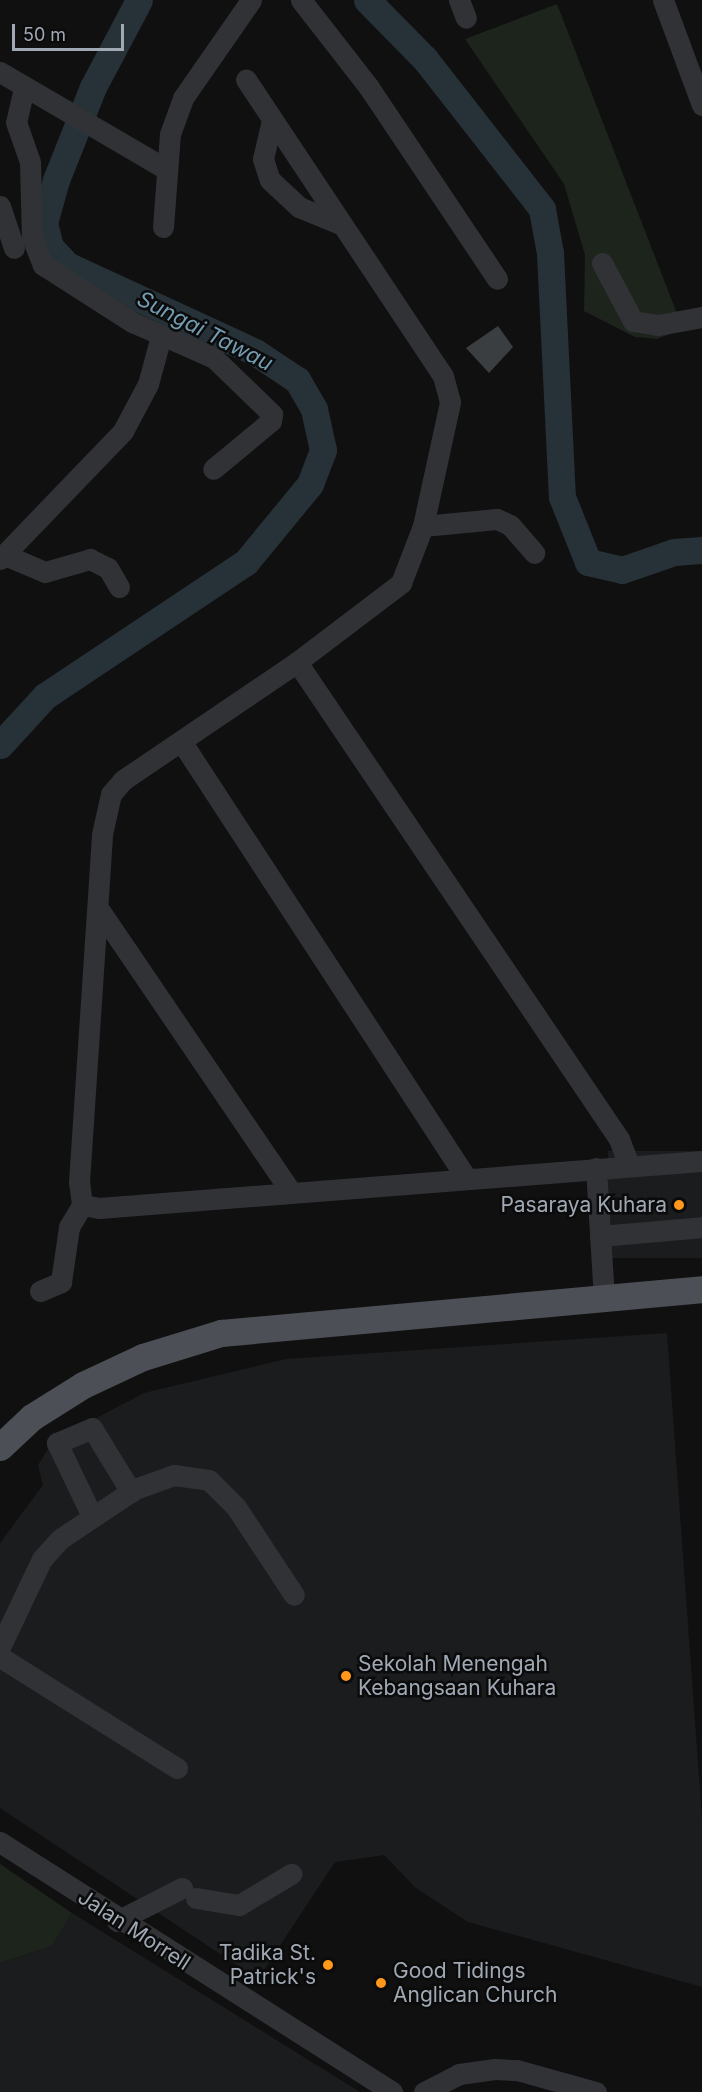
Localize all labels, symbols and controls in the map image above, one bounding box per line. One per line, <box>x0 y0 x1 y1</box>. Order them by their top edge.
scale bar <box>15 12 128 50</box>
text: 50 m <box>23 24 66 45</box>
water label: Sungai Tawau <box>133 285 277 377</box>
place label: Pasaraya Kuhara <box>500 1192 667 1218</box>
marker: Pasaraya Kuhara <box>672 1198 686 1212</box>
place label: Sekolah Menengah Kebangsaan Kuhara <box>358 1651 556 1701</box>
marker: Sekolah Menengah Kebangsaan Kuhara <box>339 1669 353 1683</box>
street label: Jalan Morrell <box>73 1884 195 1976</box>
place label: Tadika St. Patrick's <box>219 1940 316 1990</box>
marker: Tadika St. Patrick's <box>321 1958 335 1972</box>
place label: Good Tidings Anglican Church <box>393 1958 557 2008</box>
marker: Good Tidings Anglican Church <box>374 1976 388 1990</box>

